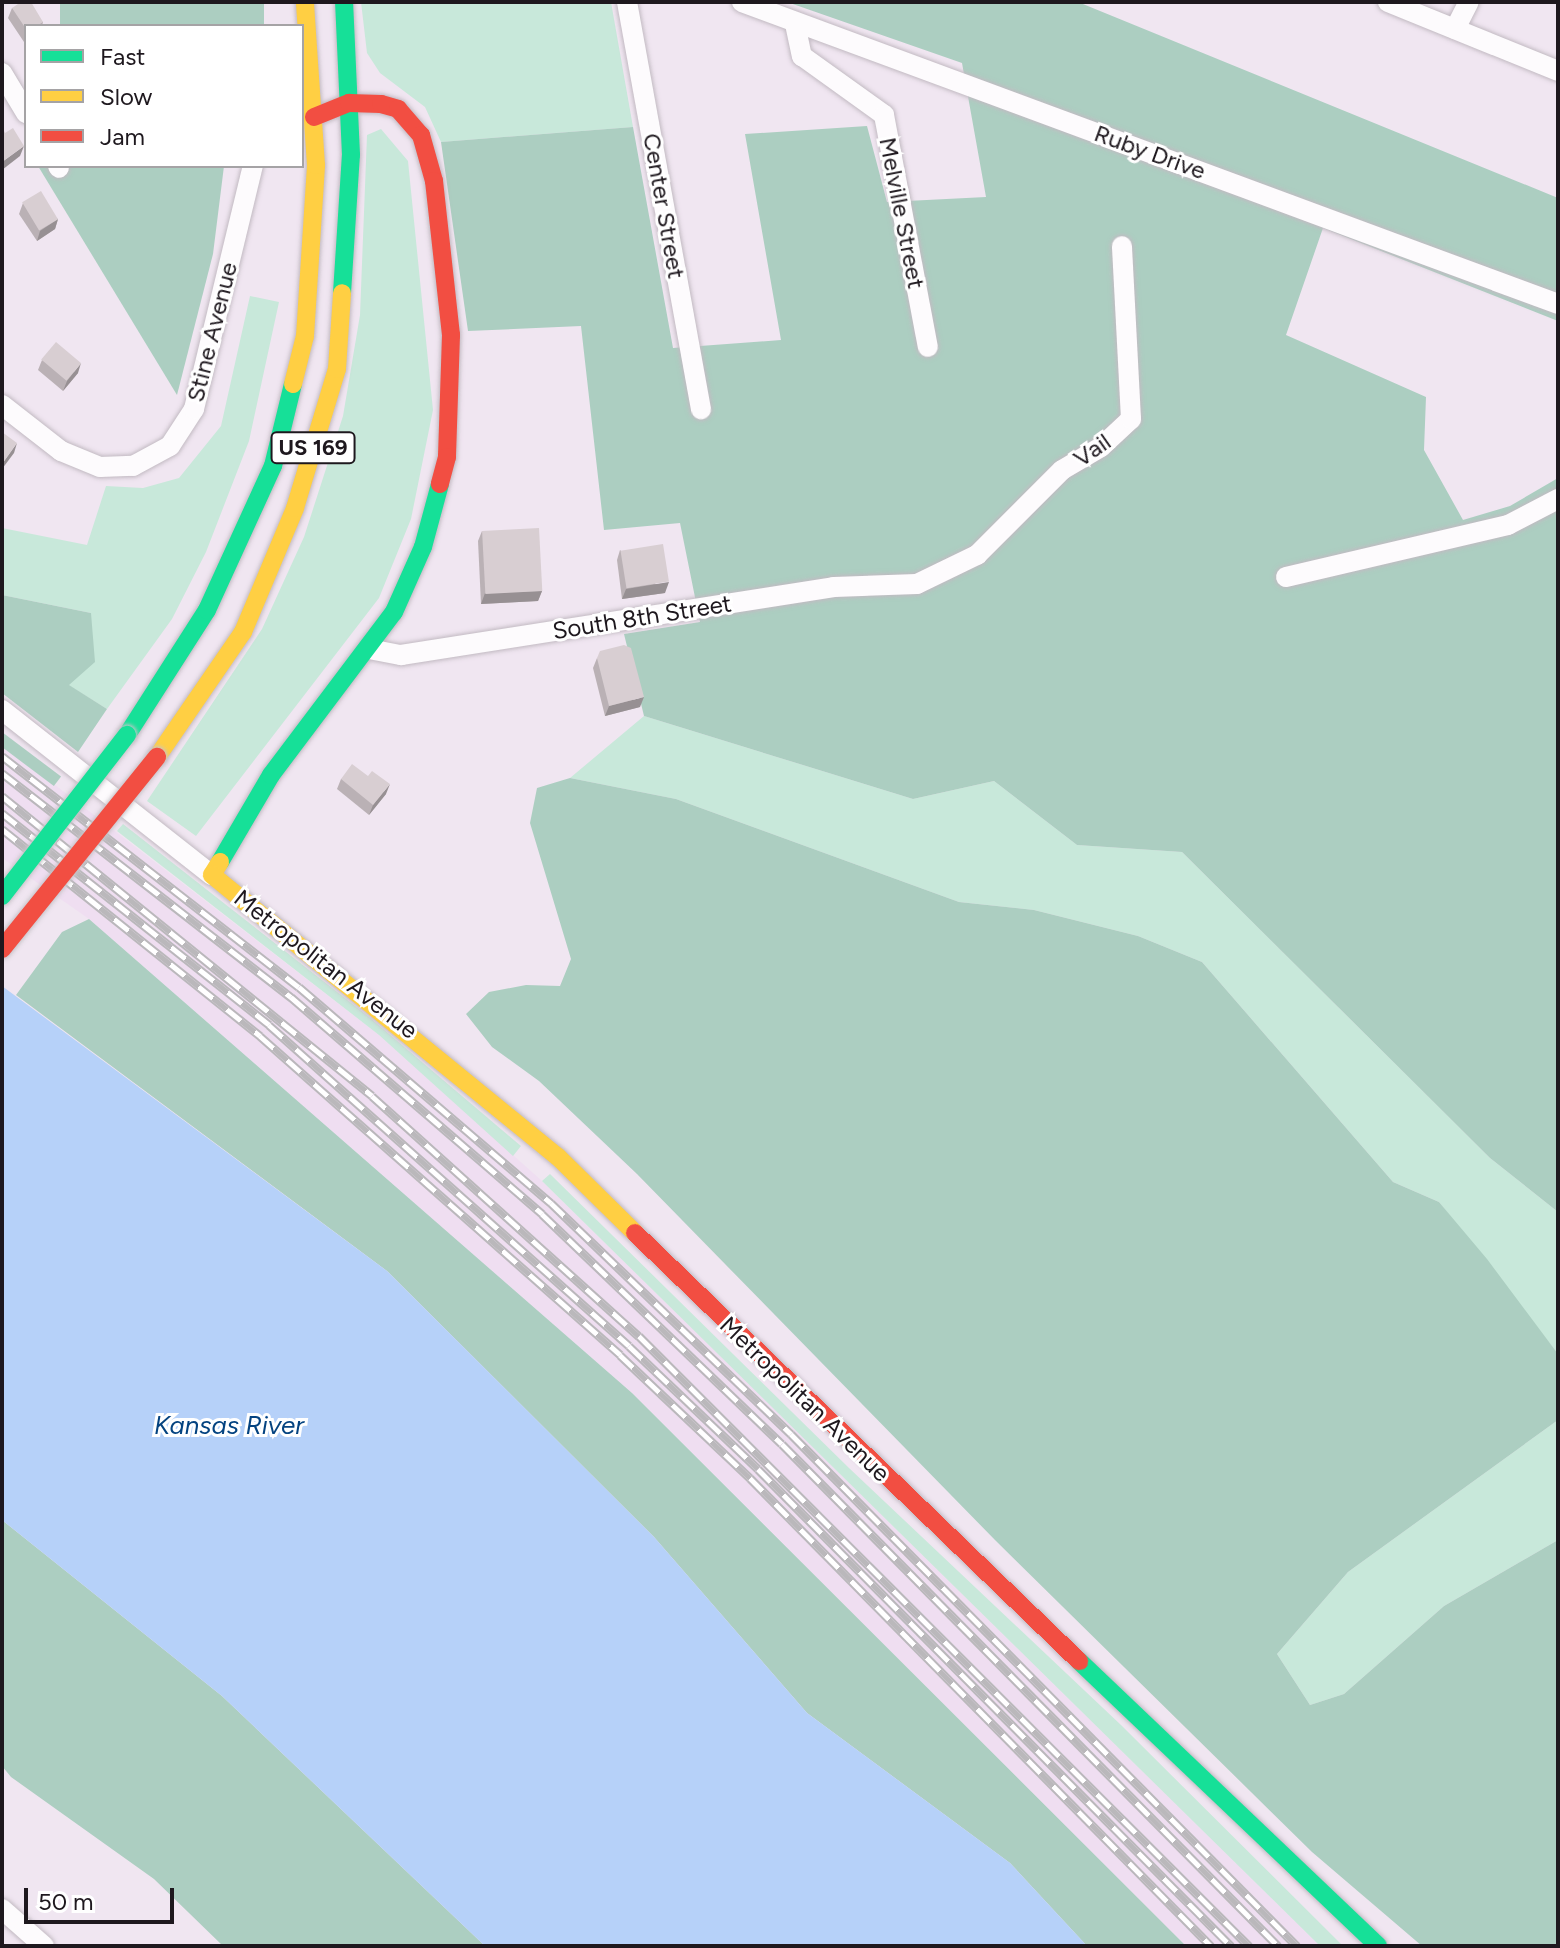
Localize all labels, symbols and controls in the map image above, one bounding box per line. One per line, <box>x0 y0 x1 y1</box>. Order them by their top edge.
legend <box>24 24 304 168</box>
text: Fast <box>100 42 145 71</box>
text: Slow <box>100 82 152 111</box>
street label: Ruby Drive <box>1090 119 1210 185</box>
text: Jam <box>100 122 145 151</box>
street label: Center Street <box>637 131 691 281</box>
street label: Melville Street <box>873 135 931 291</box>
street label: Stine Avenue <box>181 259 243 405</box>
street label: Vail <box>1068 427 1116 473</box>
road number: US 169 <box>269 430 357 466</box>
street label: South 8th Street <box>550 589 734 645</box>
street label: Metropolitan Avenue <box>228 883 424 1045</box>
street label: Metropolitan Avenue <box>714 1310 896 1488</box>
water label: Kansas River <box>154 1410 304 1442</box>
scale bar <box>28 1872 178 1922</box>
text: 50 m <box>38 1887 94 1916</box>

